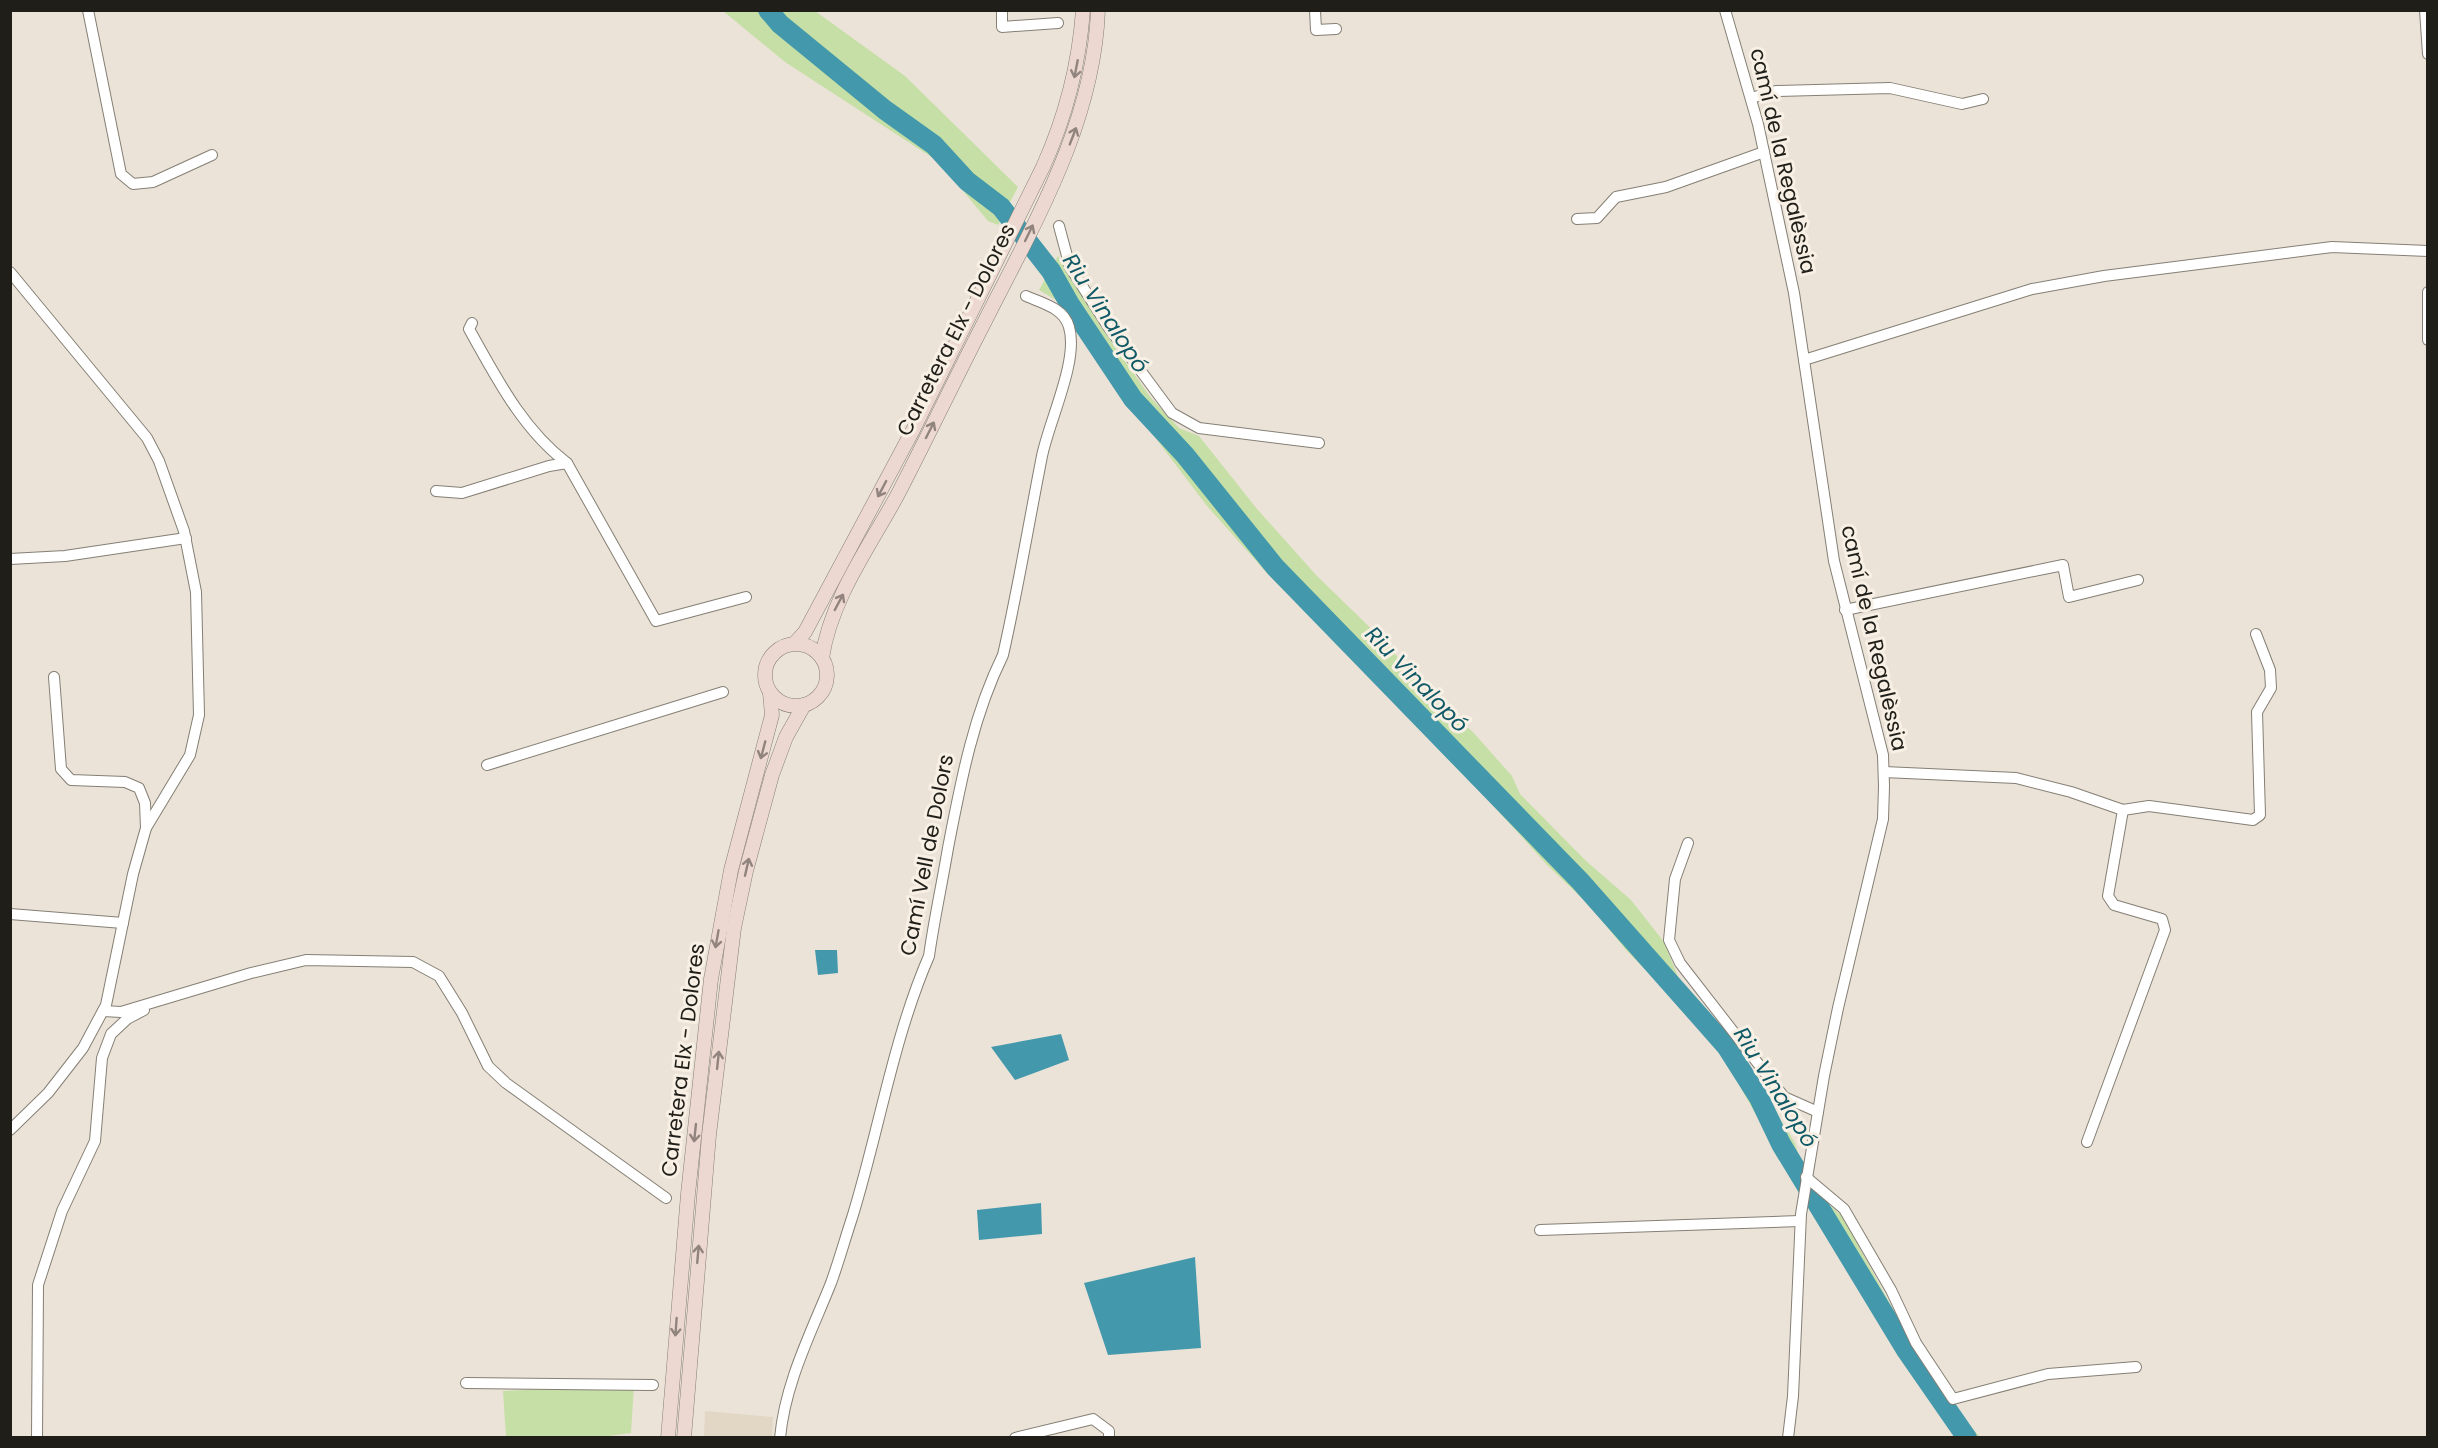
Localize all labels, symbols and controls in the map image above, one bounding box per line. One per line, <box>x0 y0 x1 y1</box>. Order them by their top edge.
street label: camí de la Regalèssia <box>1743 45 1824 277</box>
one-way arrow <box>1070 58 1081 78</box>
one-way arrow <box>1068 128 1079 146</box>
street label: Carretera Elx - Dolores <box>889 219 1022 441</box>
one-way arrow <box>1023 225 1035 243</box>
water label: Riu Vinalopó <box>1055 247 1156 379</box>
one-way arrow <box>925 421 936 439</box>
one-way arrow <box>876 480 887 498</box>
street label: camí de la Regalèssia <box>1834 522 1915 754</box>
one-way arrow <box>833 594 845 611</box>
water label: Riu Vinalopó <box>1358 619 1475 739</box>
one-way arrow <box>757 740 769 759</box>
street label: Camí Vell de Dolors <box>893 752 960 958</box>
one-way arrow <box>742 858 754 877</box>
one-way arrow <box>712 929 723 949</box>
street label: Carretera Elx - Dolores <box>654 942 711 1178</box>
water label: Riu Vinalopó <box>1726 1021 1825 1154</box>
one-way arrow <box>713 1050 724 1070</box>
one-way arrow <box>689 1122 700 1142</box>
one-way arrow <box>693 1244 704 1264</box>
one-way arrow <box>671 1316 682 1336</box>

